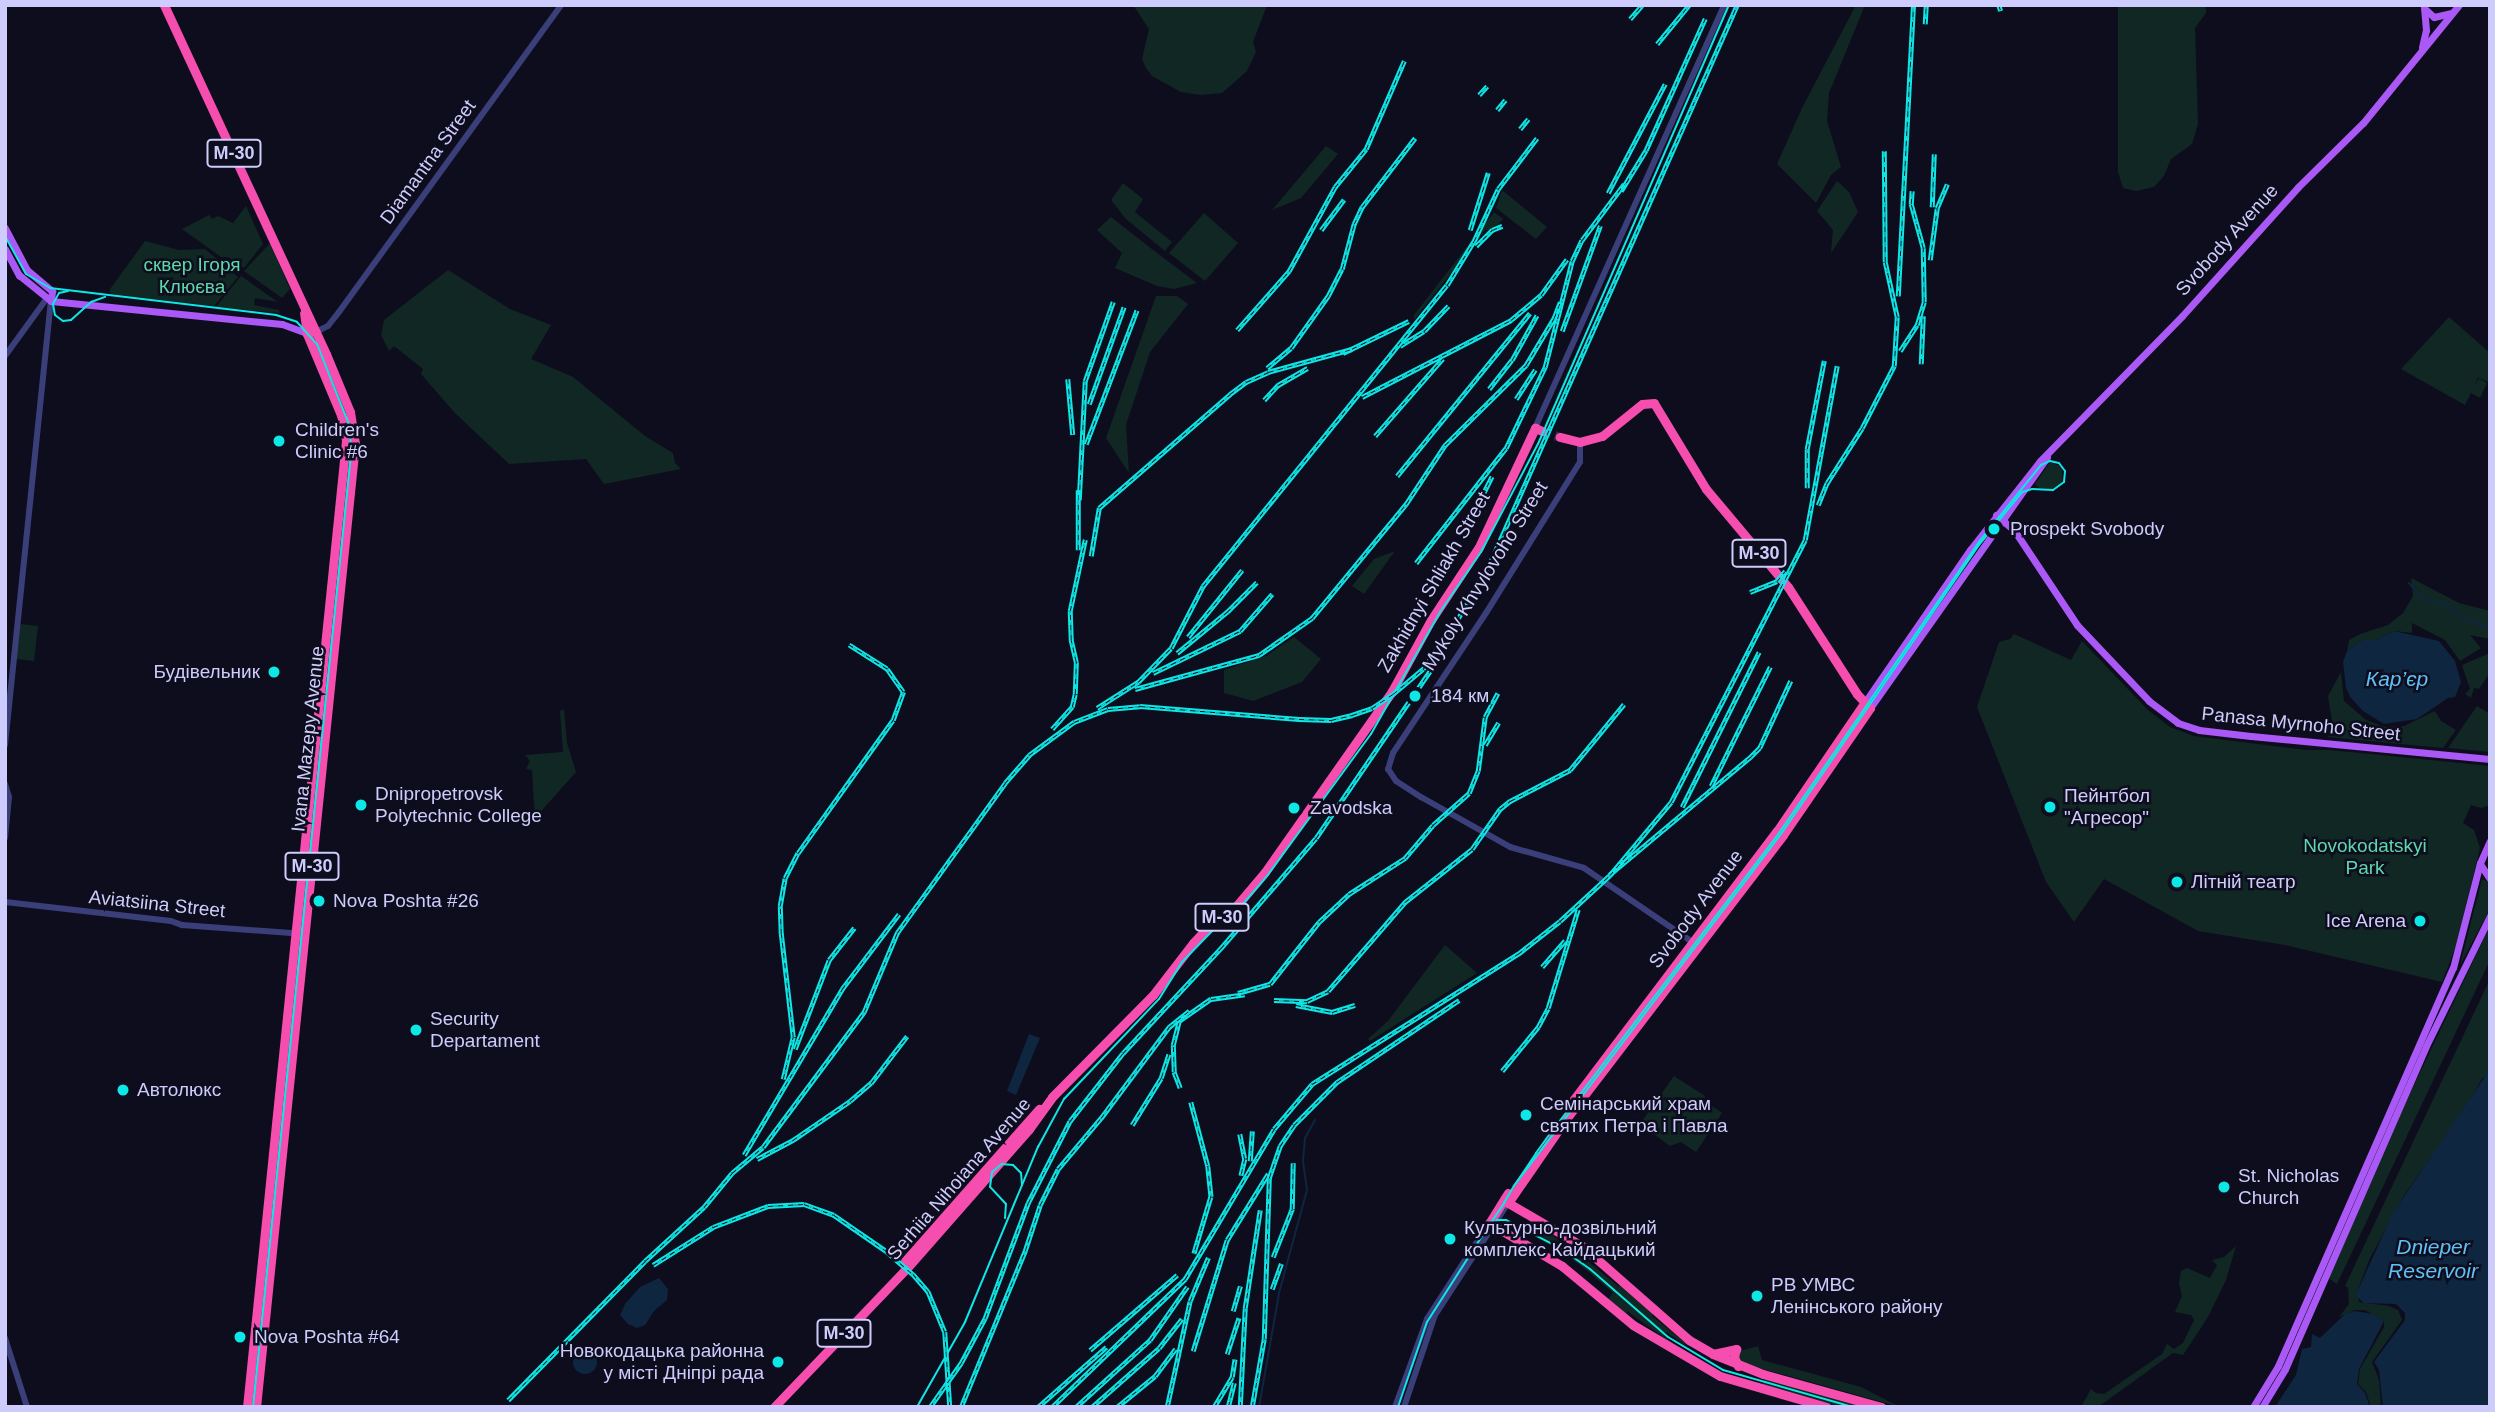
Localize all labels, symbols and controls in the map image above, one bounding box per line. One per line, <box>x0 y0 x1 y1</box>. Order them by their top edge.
street label: Diamantna Street <box>375 95 481 229</box>
road number: М-30 <box>206 138 262 168</box>
street label: Svobody Avenue <box>2171 179 2283 301</box>
park label: сквер Ігоря Клюєва <box>143 254 241 298</box>
place label: Children's Clinic #6 <box>295 419 379 463</box>
marker: Children's Clinic #6 <box>269 431 289 451</box>
street label: Mykoly Khvylovoho Street <box>1417 477 1553 675</box>
street label: Zakhidnyi Shliakh Street <box>1373 488 1495 676</box>
place label: Prospekt Svobody <box>2010 518 2164 540</box>
marker: Prospekt Svobody <box>1984 519 2004 539</box>
road number: М-30 <box>1731 538 1787 568</box>
street label: Ivana Mazepy Avenue <box>287 644 329 834</box>
place label: Будівельник <box>154 661 260 683</box>
marker: Будівельник <box>266 664 282 680</box>
water label: Кар’єр <box>2366 666 2428 692</box>
place label: 184 км <box>1431 685 1489 707</box>
marker: 184 км <box>1405 686 1425 706</box>
street label: Panasa Myrnoho Street <box>2201 702 2401 746</box>
place label: Dnipropetrovsk Polytechnic College <box>375 783 542 827</box>
place label: Пейнтбол "Агресор" <box>2064 785 2150 829</box>
marker: Dnipropetrovsk Polytechnic College <box>353 797 369 813</box>
place label: Zavodska <box>1310 797 1392 819</box>
marker: Zavodska <box>1284 798 1304 818</box>
marker: Пейнтбол "Агресор" <box>2042 799 2058 815</box>
park label: Novokodatskyi Park <box>2303 835 2427 879</box>
street label: Svobody Avenue <box>1644 845 1748 973</box>
road number: М-30 <box>284 852 340 880</box>
place label: Лiтнiй театр <box>2191 871 2295 893</box>
marker: Лiтнiй театр <box>2169 874 2185 890</box>
street label: Aviatsiina Street <box>88 886 226 922</box>
place label: Nova Poshta #26 <box>333 890 479 912</box>
marker: Nova Poshta #26 <box>311 893 327 909</box>
road number: М-30 <box>1194 902 1250 932</box>
place label: Ice Arena <box>2325 910 2406 932</box>
marker: Ice Arena <box>2412 913 2428 929</box>
place label: Security Departament <box>430 1008 540 1052</box>
marker: Security Departament <box>408 1022 424 1038</box>
place label: Автолюкс <box>137 1079 221 1101</box>
marker: Автолюкс <box>115 1082 131 1098</box>
street label: Serhiia Nihoiana Avenue <box>882 1093 1036 1265</box>
place label: Семінарський храм святих Петра і Павла <box>1540 1093 1728 1137</box>
marker: Семінарський храм святих Петра і Павла <box>1518 1107 1534 1123</box>
place label: St. Nicholas Church <box>2238 1165 2339 1209</box>
marker: St. Nicholas Church <box>2216 1179 2232 1195</box>
place label: Культурно-дозвільний комплекс Кайдацький <box>1464 1217 1657 1261</box>
marker: Культурно-дозвільний комплекс Кайдацький <box>1442 1231 1458 1247</box>
water label: Dnieper Reservoir <box>2388 1234 2478 1284</box>
place label: РВ УМВС Ленінського району <box>1771 1274 1942 1318</box>
marker: РВ УМВС Ленінського району <box>1749 1288 1765 1304</box>
road number: М-30 <box>816 1318 872 1348</box>
place label: Nova Poshta #64 <box>254 1326 400 1348</box>
marker: Nova Poshta #64 <box>232 1329 248 1345</box>
place label: Новокодацька районна у місті Дніпрі рада <box>560 1340 764 1384</box>
marker: Новокодацька районна у місті Дніпрі рада <box>770 1354 786 1370</box>

